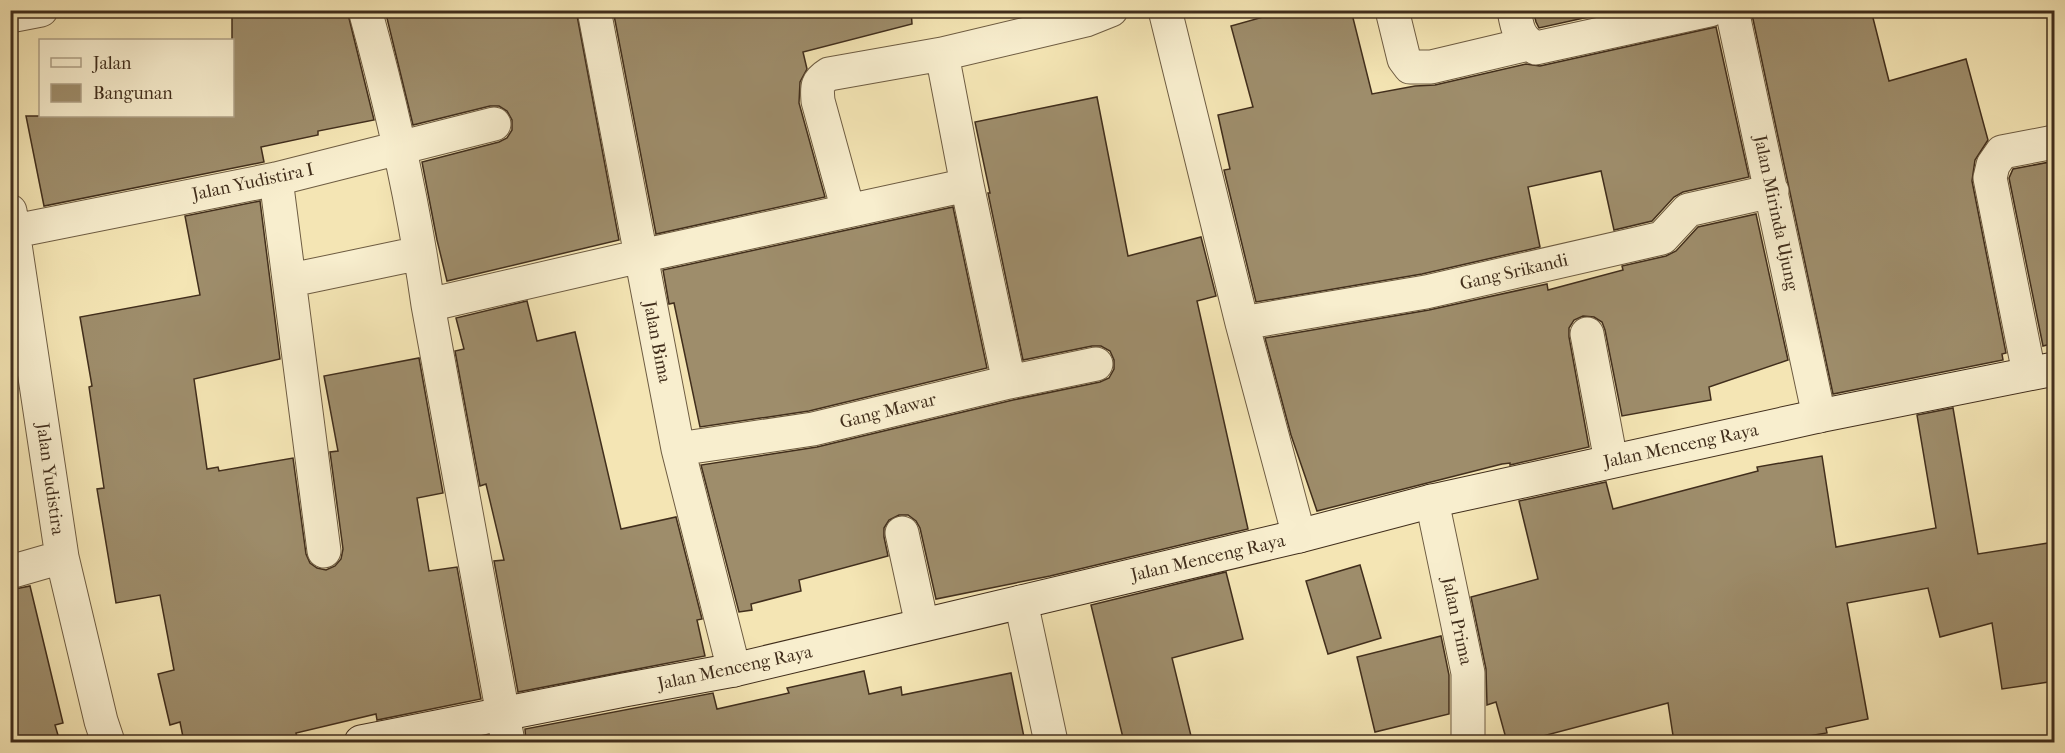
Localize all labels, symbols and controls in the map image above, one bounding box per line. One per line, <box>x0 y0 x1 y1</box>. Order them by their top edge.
legend <box>39 39 234 117</box>
text: Jalan <box>91 53 132 74</box>
text: Bangunan <box>93 83 173 104</box>
street label: Jalan Mirinda Ujung <box>1749 131 1803 293</box>
street label: Jalan Yudistira I <box>188 159 316 206</box>
street label: Gang Srikandi <box>1458 249 1571 295</box>
street label: Jalan Bima <box>638 297 675 385</box>
street label: Gang Mawar <box>838 389 939 433</box>
street label: Jalan Menceng Raya <box>1600 419 1761 473</box>
street label: Jalan Yudistira <box>31 420 68 537</box>
street label: Jalan Menceng Raya <box>1127 530 1288 586</box>
street label: Jalan Prima <box>1437 573 1477 668</box>
street label: Jalan Menceng Raya <box>654 641 815 695</box>

